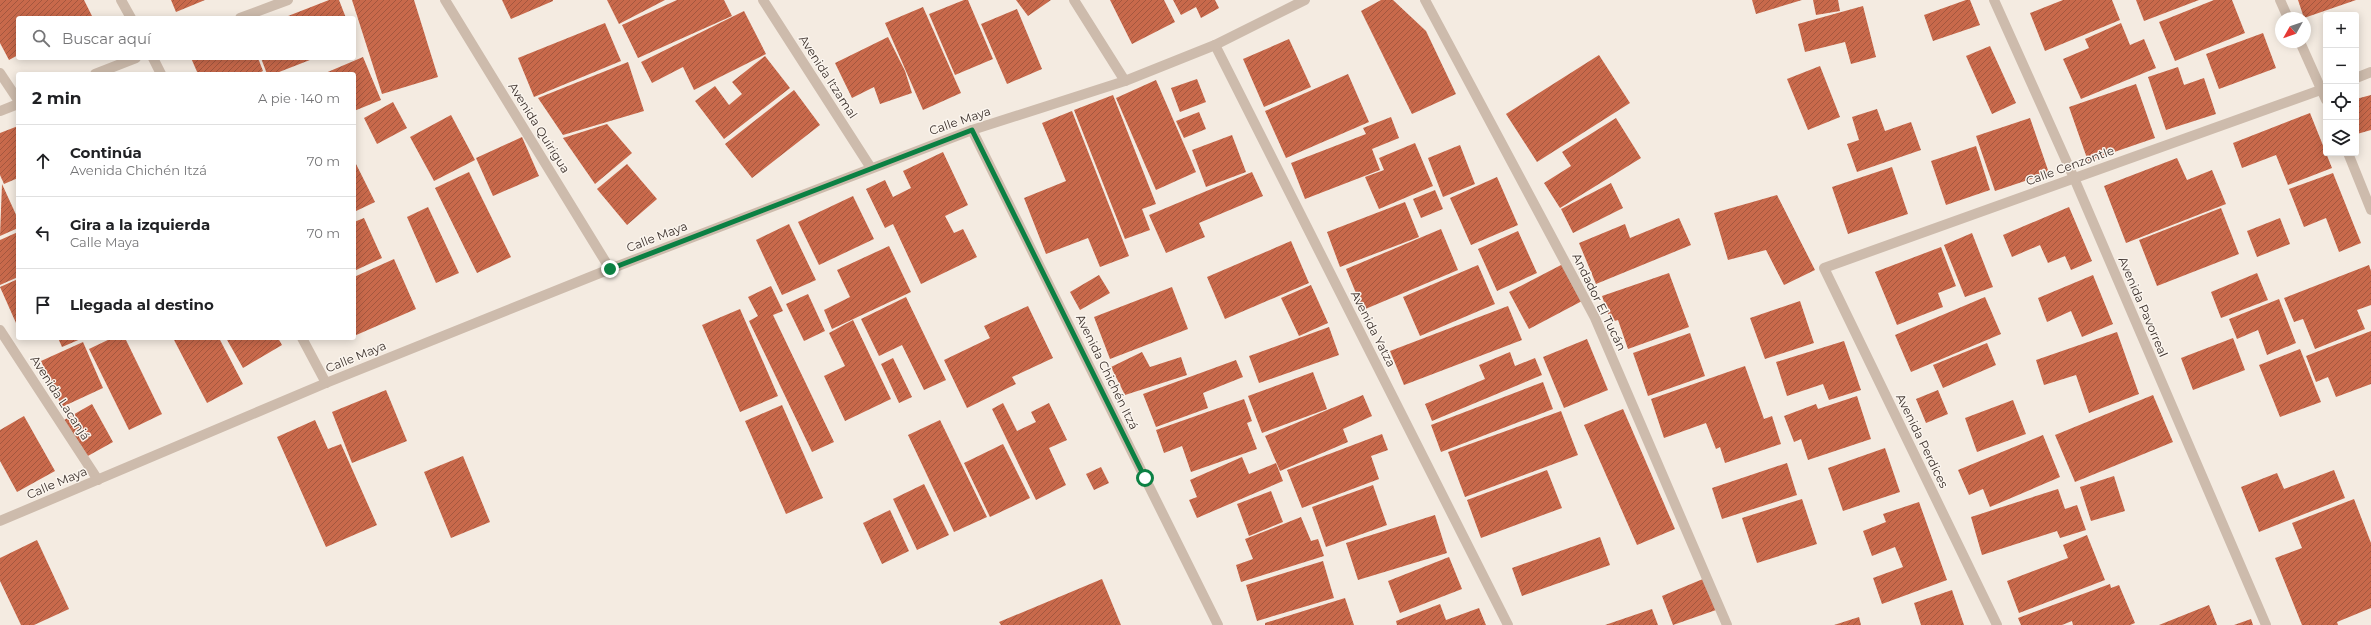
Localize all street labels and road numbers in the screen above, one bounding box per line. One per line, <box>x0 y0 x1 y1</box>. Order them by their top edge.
street label: Avenida Itzamal <box>796 32 861 121</box>
street label: Avenida Quirigua <box>505 80 573 176</box>
street label: Calle Maya <box>927 103 993 138</box>
street label: Calle Cenzontle <box>2024 143 2116 188</box>
street label: Calle Maya <box>624 218 689 255</box>
street label: Andador El Tucán <box>1569 251 1630 353</box>
street label: Avenida Pavorreal <box>2116 254 2171 359</box>
street label: Avenida Yatza <box>1348 288 1399 369</box>
street label: Avenida Chichén Itzá <box>1073 312 1142 432</box>
street label: Calle Maya <box>323 338 388 375</box>
street label: Avenida Lacanjá <box>27 353 93 443</box>
street label: Avenida Perdices <box>1893 391 1952 491</box>
street label: Calle Maya <box>24 463 89 502</box>

